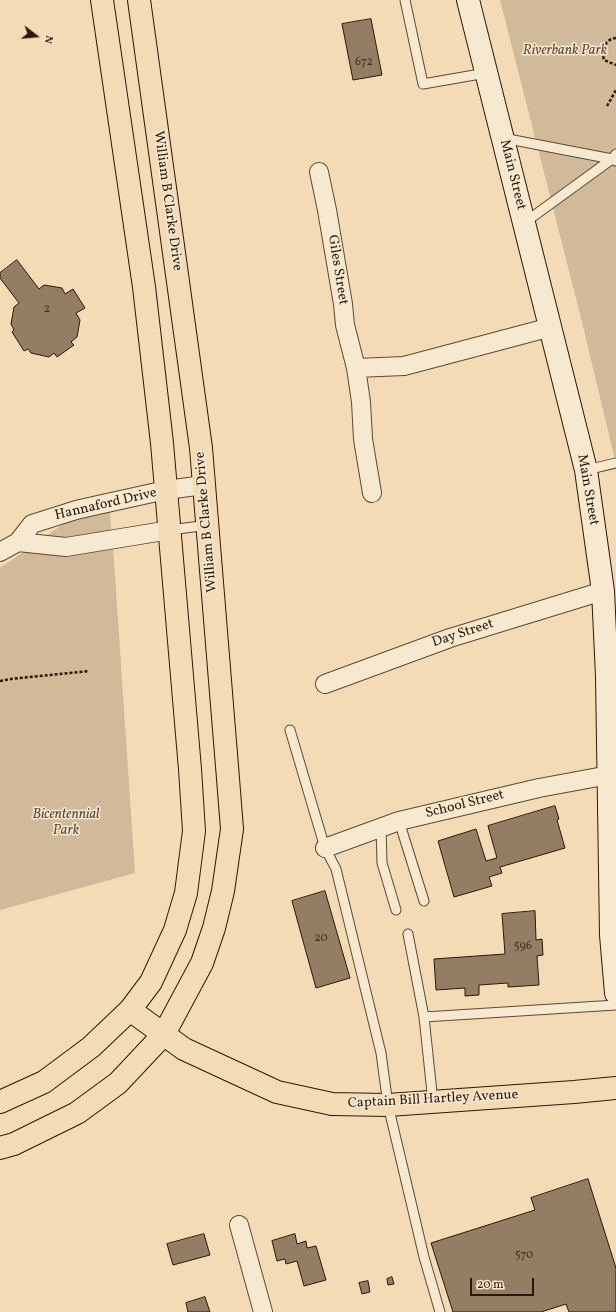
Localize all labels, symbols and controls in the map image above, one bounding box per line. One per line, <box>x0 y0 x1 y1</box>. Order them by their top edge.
north arrow <box>16 16 56 56</box>
text: N <box>40 34 56 45</box>
park label: Riverbank Park <box>523 43 607 59</box>
house number: 672 <box>355 56 373 70</box>
street label: William B Clarke Drive <box>149 130 185 272</box>
street label: Main Street <box>495 138 529 212</box>
street label: Giles Street <box>323 234 351 306</box>
house number: 2 <box>44 303 50 317</box>
street label: William B Clarke Drive <box>192 451 222 593</box>
street label: Main Street <box>572 453 602 527</box>
street label: Hannaford Drive <box>53 485 159 525</box>
street label: Day Street <box>430 616 496 652</box>
street label: School Street <box>424 787 506 823</box>
park label: Bicentennial Park <box>32 807 100 840</box>
house number: 20 <box>314 932 328 946</box>
house number: 596 <box>514 940 532 954</box>
street label: Captain Bill Hartley Avenue <box>347 1087 519 1113</box>
house number: 570 <box>515 1249 533 1263</box>
scale bar <box>472 1270 536 1296</box>
text: 20 m <box>477 1277 504 1293</box>

